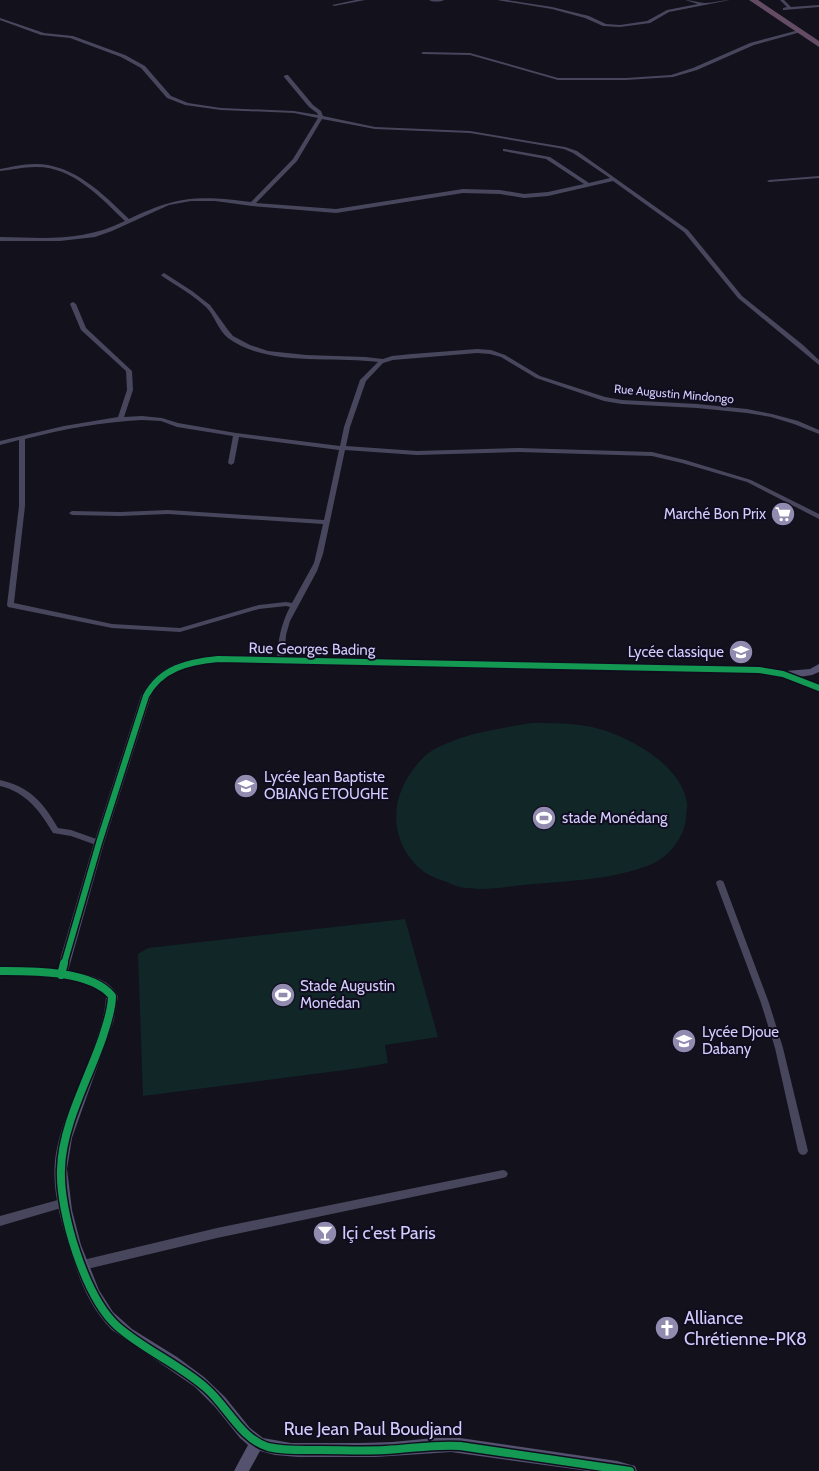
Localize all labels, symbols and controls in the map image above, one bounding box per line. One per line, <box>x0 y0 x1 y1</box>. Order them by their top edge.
street label: Rue Augustin Mindongo <box>613 381 735 406</box>
supermarket icon: Marché Bon Prix <box>770 501 796 527</box>
place label: Marché Bon Prix <box>664 505 766 523</box>
street label: Rue Georges Bading <box>249 639 376 659</box>
school or university icon: Lycée classique <box>728 639 754 665</box>
place label: Lycée classique <box>628 643 724 661</box>
place label: Lycée Jean Baptiste OBIANG ETOUGHE <box>264 768 389 803</box>
school or university icon: Lycée Jean Baptiste OBIANG ETOUGHE <box>233 773 259 799</box>
sports icon: stade Monédang <box>531 805 557 831</box>
place label: stade Monédang <box>562 809 668 827</box>
place label: Stade Augustin Monédan <box>300 977 395 1012</box>
sports icon: Stade Augustin Monédan <box>270 982 296 1008</box>
place label: Lycée Djoue Dabany <box>702 1023 779 1058</box>
school or university icon: Lycée Djoue Dabany <box>671 1028 697 1054</box>
bar icon: Içi c'est Paris <box>312 1220 338 1246</box>
place label: Içi c'est Paris <box>342 1222 436 1244</box>
place label: Alliance Chrétienne-PK8 <box>684 1307 807 1350</box>
church icon: Alliance Chrétienne-PK8 <box>654 1315 680 1341</box>
street label: Rue Jean Paul Boudjand <box>284 1418 462 1440</box>

